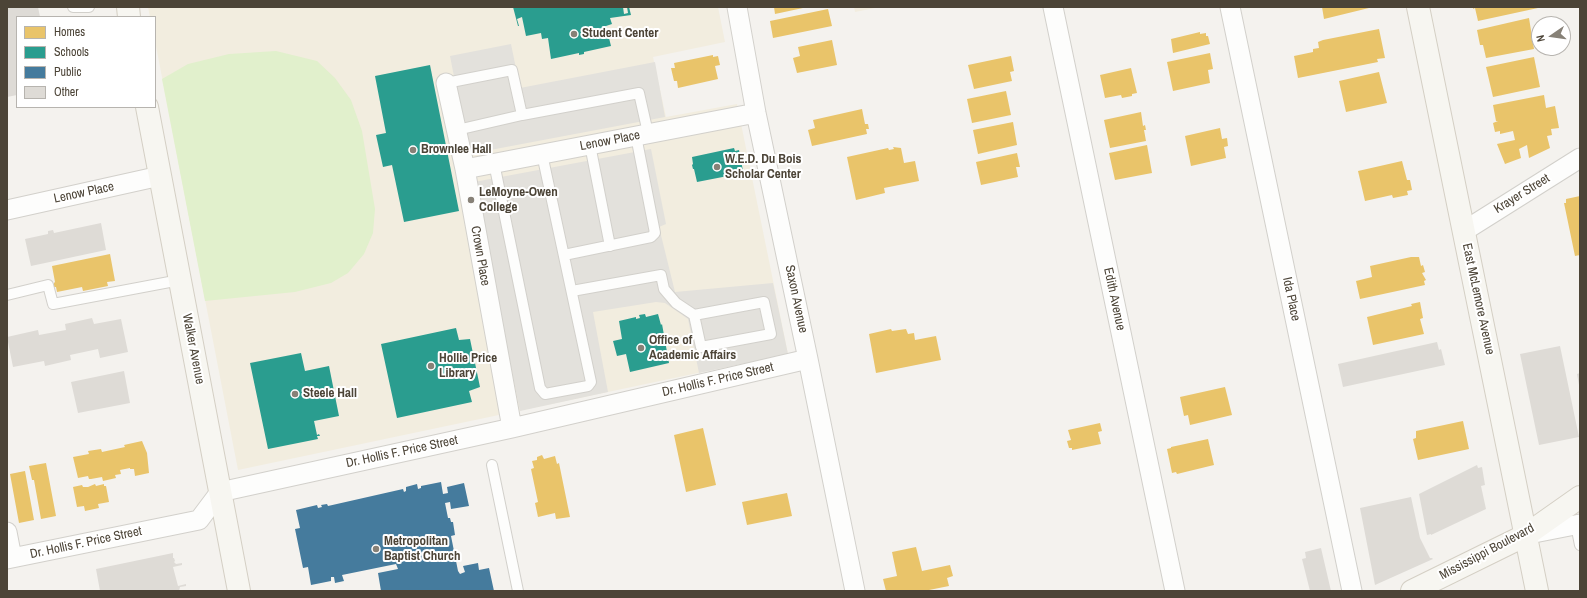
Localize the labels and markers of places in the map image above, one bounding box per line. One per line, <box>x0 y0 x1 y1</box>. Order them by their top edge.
place label: Student Center <box>582 26 658 42</box>
marker: Student Center <box>569 29 579 39</box>
place label: Brownlee Hall <box>421 142 491 158</box>
marker: Brownlee Hall <box>408 145 418 155</box>
place label: W.E.D. Du Bois Scholar Center <box>725 152 801 183</box>
marker: W.E.D. Du Bois Scholar Center <box>712 162 722 172</box>
place label: LeMoyne-Owen College <box>479 185 558 216</box>
marker: LeMoyne-Owen College <box>466 195 476 205</box>
place label: Office of Academic Affairs <box>649 333 736 364</box>
marker: Office of Academic Affairs <box>636 343 646 353</box>
place label: Hollie Price Library <box>439 351 497 382</box>
marker: Hollie Price Library <box>426 361 436 371</box>
place label: Steele Hall <box>303 386 357 402</box>
marker: Steele Hall <box>290 389 300 399</box>
place label: Metropolitan Baptist Church <box>384 534 460 565</box>
marker: Metropolitan Baptist Church <box>371 544 381 554</box>

